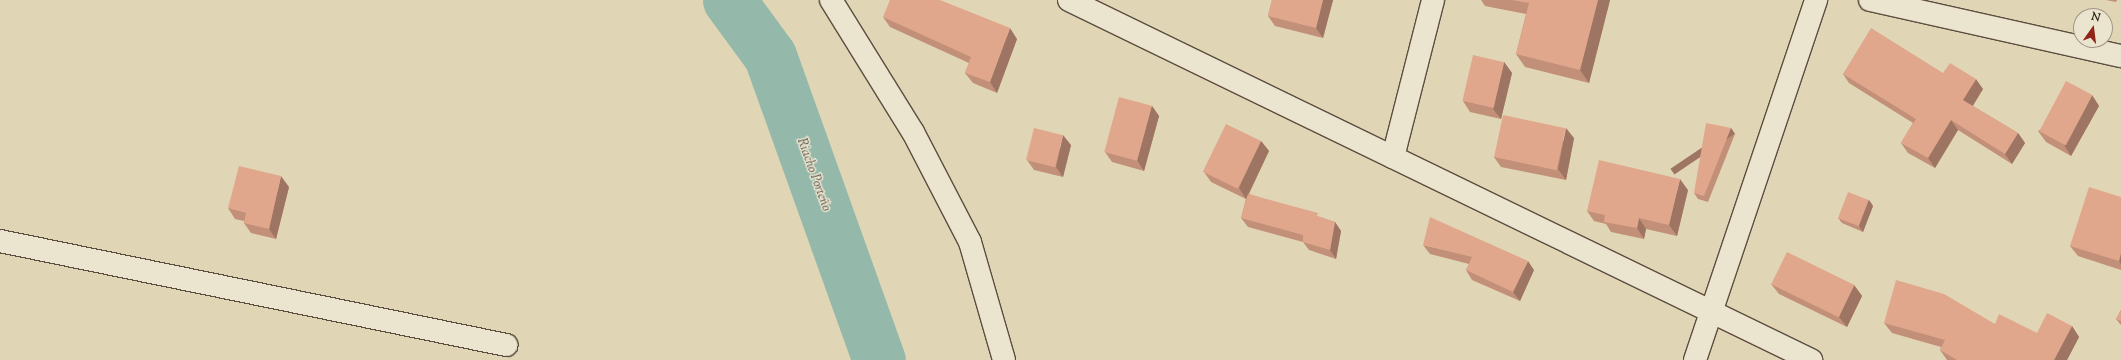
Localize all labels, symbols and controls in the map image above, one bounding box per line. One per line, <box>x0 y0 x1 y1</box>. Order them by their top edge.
north arrow <box>2073 8 2113 48</box>
text: N <box>2089 9 2102 26</box>
water label: Riacho Porteño <box>793 136 833 214</box>

